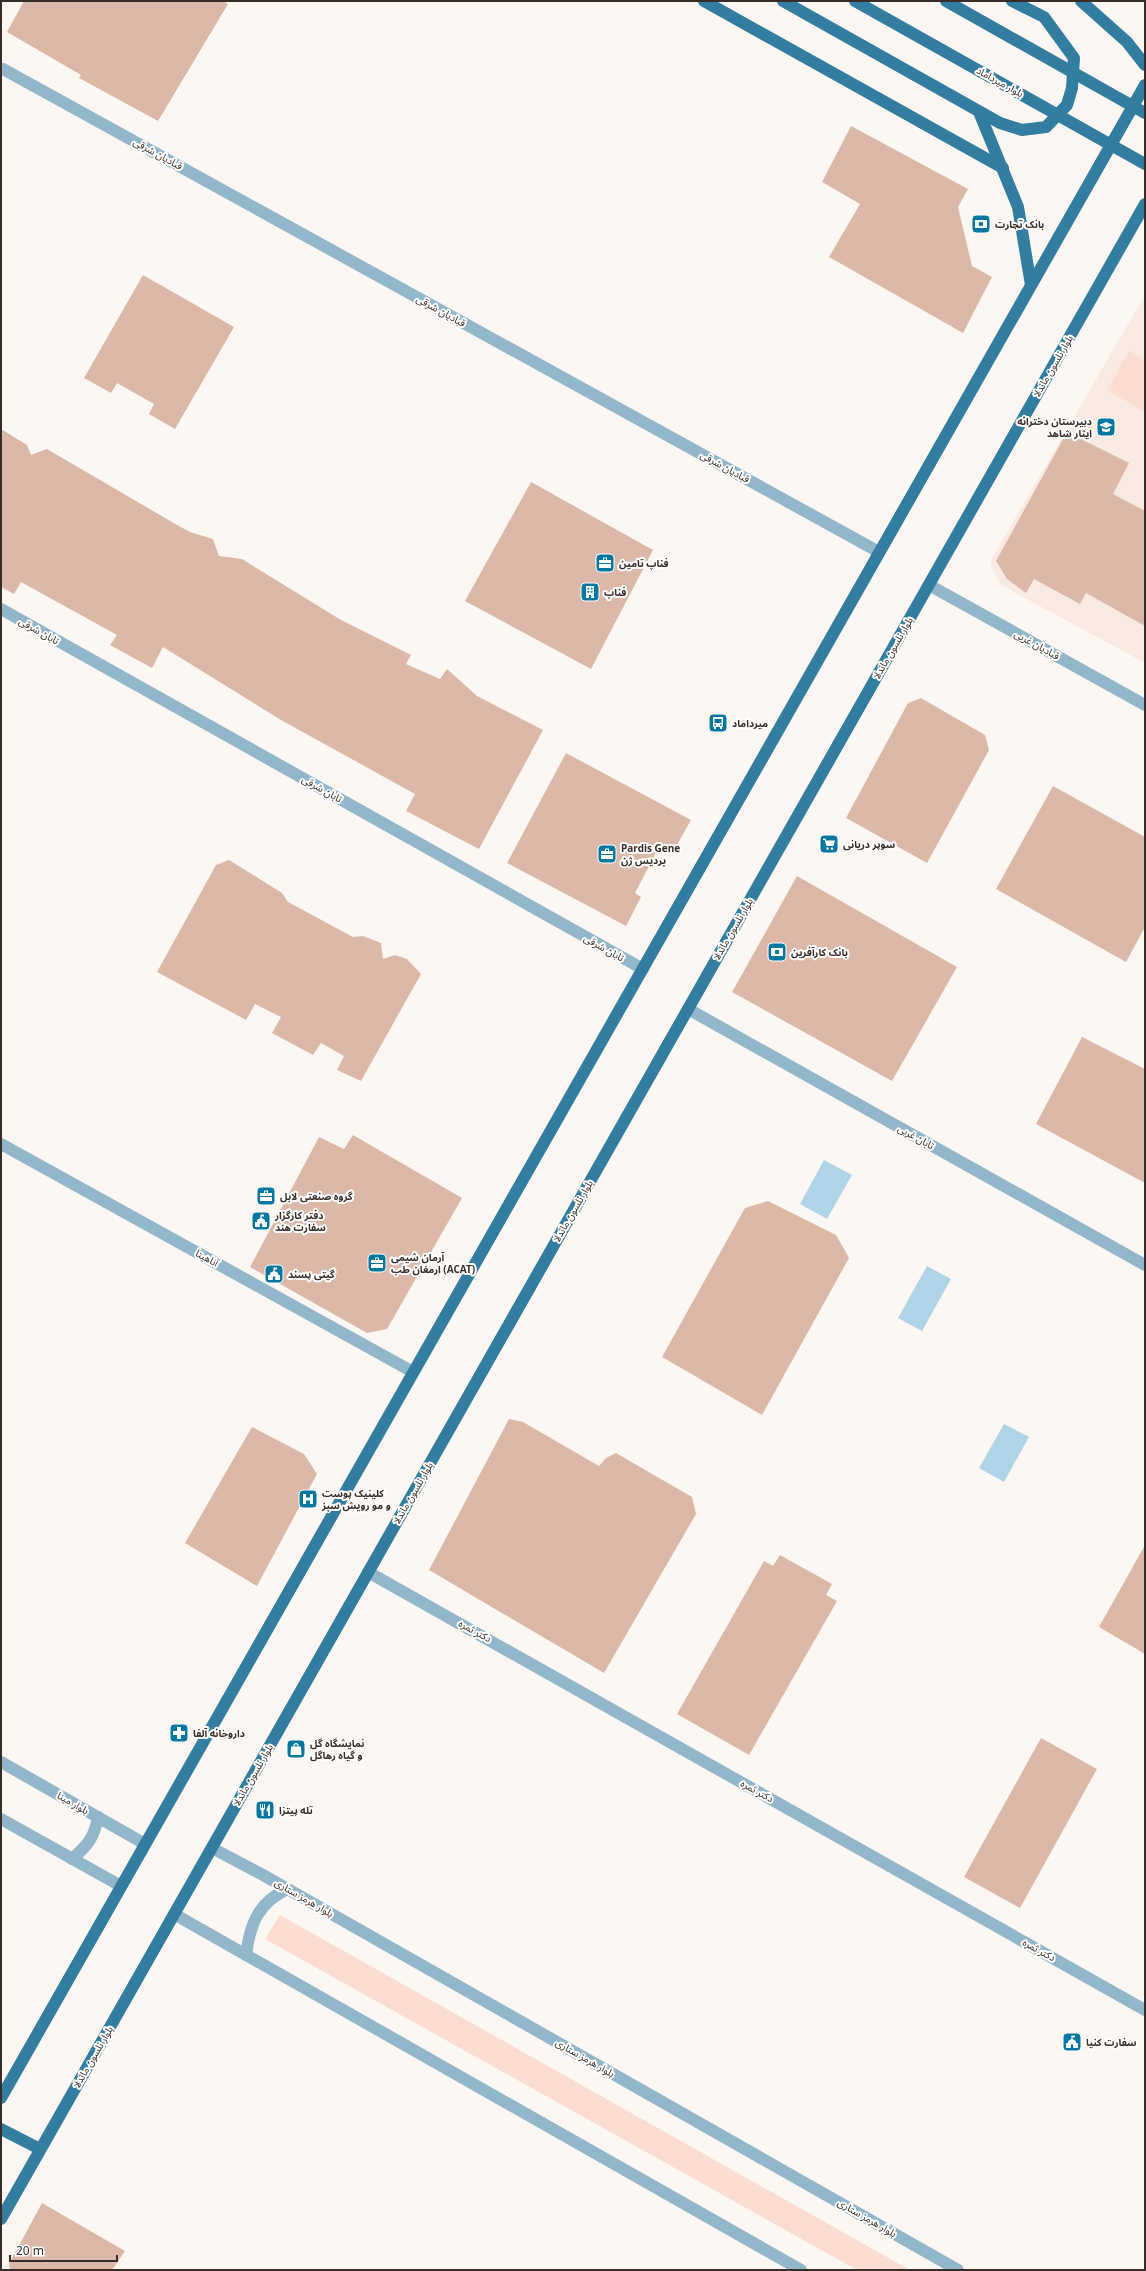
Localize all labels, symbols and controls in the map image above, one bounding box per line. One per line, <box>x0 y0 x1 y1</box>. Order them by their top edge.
street label: بلوار میرداماد <box>972 60 1028 104</box>
street label: قبادیان شرقی <box>129 132 187 177</box>
bank icon: بانک تجارت <box>970 213 992 235</box>
place label: بانک تجارت <box>995 214 1044 235</box>
street label: قبادیان شرقی <box>412 289 470 334</box>
street label: بلوار نلسون ماندلا <box>1027 330 1080 401</box>
place label: دبیرستان دخترانه ایثار شاهد <box>1017 411 1092 444</box>
school or university icon: دبیرستان دخترانه ایثار شاهد <box>1095 416 1117 438</box>
street label: قبادیان شرقی <box>696 445 754 490</box>
office icon: فناپ تامین <box>594 552 616 574</box>
place label: فناپ تامین <box>619 553 669 574</box>
building icon: فناپ <box>579 581 601 603</box>
place label: فناپ <box>604 582 626 603</box>
street label: تابان شرقی <box>15 611 64 651</box>
street label: بلوار نلسون ماندلا <box>867 612 920 683</box>
street label: قبادیان غربی <box>1010 624 1064 666</box>
bus stop icon: میرداماد <box>707 712 729 734</box>
place label: میرداماد <box>732 713 768 734</box>
street label: تابان شرقی <box>298 769 347 809</box>
supermarket icon: سوپر دریانی <box>818 833 840 855</box>
place label: سوپر دریانی <box>843 834 895 855</box>
place label: Pardis Gene پردیس ژن <box>621 838 680 871</box>
office icon: Pardis Gene پردیس ژن <box>596 843 618 865</box>
street label: بلوار نلسون ماندلا <box>707 893 760 964</box>
street label: تابان شرقی <box>580 928 629 968</box>
bank icon: بانک کارآفرین <box>766 941 788 963</box>
place label: بانک کارآفرین <box>791 942 848 963</box>
street label: تابان غربی <box>894 1118 938 1156</box>
street label: بلوار نلسون ماندلا <box>547 1175 600 1246</box>
office icon: گروه صنعتی لابل <box>255 1185 277 1207</box>
place label: گروه صنعتی لابل <box>280 1186 353 1207</box>
place label: دفتر کارگزار سفارت هند <box>274 1205 326 1238</box>
public building icon: دفتر کارگزار سفارت هند <box>250 1210 272 1232</box>
street label: آناهیتا <box>191 1243 224 1274</box>
place label: آرمان شیمی ارمغان طب (ACAT) <box>391 1247 475 1280</box>
office icon: آرمان شیمی ارمغان طب (ACAT) <box>366 1252 388 1274</box>
public building icon: گیتی پسند <box>263 1263 285 1285</box>
place label: گیتی پسند <box>288 1264 335 1285</box>
street label: بلوار نلسون ماندلا <box>387 1457 440 1528</box>
place label: کلینیک پوست و مو رویش سبز <box>321 1483 391 1516</box>
hospital icon: کلینیک پوست و مو رویش سبز <box>297 1488 319 1510</box>
street label: دکتر ثمره <box>454 1613 496 1649</box>
pharmacy icon: داروخانه آلفا <box>168 1722 190 1744</box>
place label: داروخانه آلفا <box>193 1723 245 1744</box>
place label: نمایشگاه گل و گیاه رهاگل <box>310 1733 364 1766</box>
shop icon: نمایشگاه گل و گیاه رهاگل <box>285 1738 307 1760</box>
street label: بلوار نلسون ماندلا <box>227 1739 280 1810</box>
street label: دکتر ثمره <box>736 1773 778 1809</box>
street label: بلوار مینا <box>53 1785 93 1821</box>
restaurant icon: تله پیتزا <box>254 1799 276 1821</box>
place label: تله پیتزا <box>279 1800 313 1821</box>
street label: بلوار هرمز ستاری <box>270 1872 338 1924</box>
street label: دکتر ثمره <box>1018 1932 1060 1968</box>
street label: بلوار نلسون ماندلا <box>67 2021 120 2092</box>
public building icon: سفارت کنیا <box>1061 2031 1083 2053</box>
street label: بلوار هرمز ستاری <box>551 2032 619 2084</box>
place label: سفارت کنیا <box>1086 2032 1137 2053</box>
street label: بلوار هرمز ستاری <box>833 2192 901 2244</box>
scale bar <box>10 2237 117 2263</box>
text: 20 m <box>16 2239 44 2264</box>

